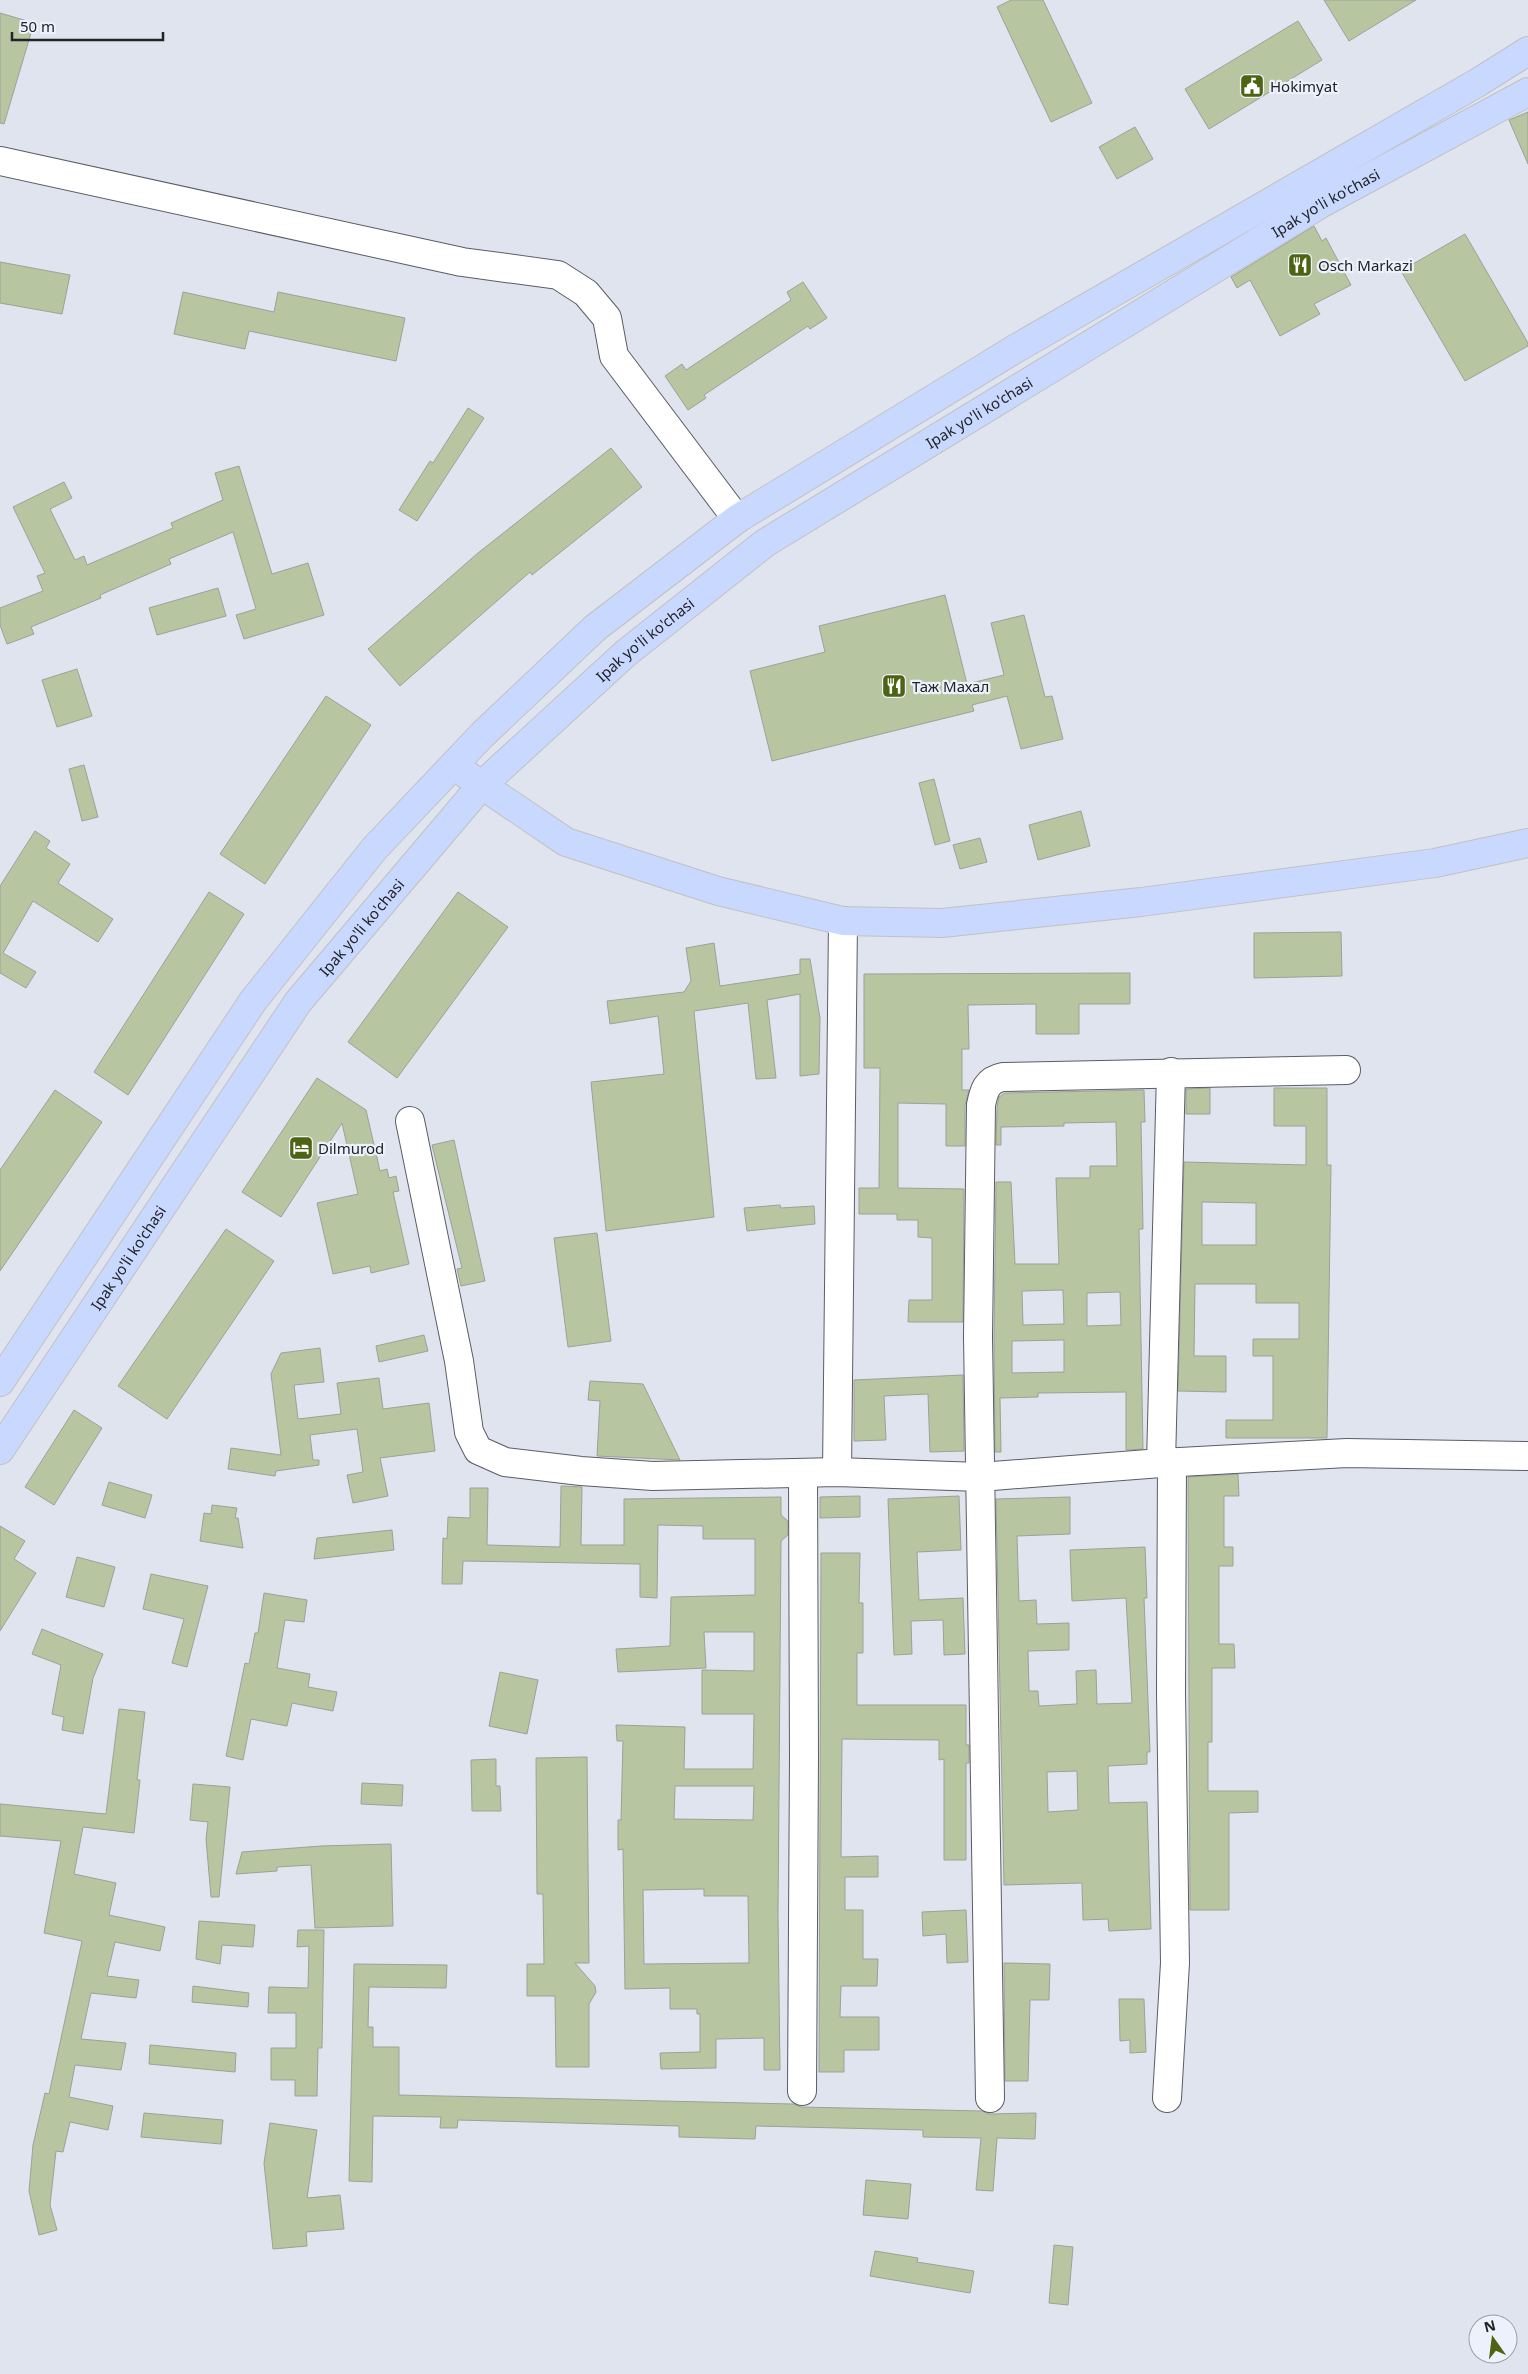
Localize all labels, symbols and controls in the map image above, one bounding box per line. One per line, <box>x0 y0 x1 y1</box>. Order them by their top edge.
scale bar <box>12 10 164 42</box>
text: 50 m <box>20 16 55 36</box>
public building icon: Hokimyat <box>1239 73 1265 99</box>
place label: Hokimyat <box>1270 76 1338 96</box>
street label: Ipak yo'li ko'chasi <box>1268 164 1383 242</box>
restaurant icon: Osch Markazi <box>1287 252 1313 278</box>
place label: Osch Markazi <box>1318 255 1413 275</box>
street label: Ipak yo'li ko'chasi <box>922 372 1036 453</box>
street label: Ipak yo'li ko'chasi <box>591 593 698 686</box>
restaurant icon: Таж Махал <box>881 673 907 699</box>
place label: Таж Махал <box>912 676 989 696</box>
street label: Ipak yo'li ko'chasi <box>314 874 408 980</box>
hotel icon: Dilmurod <box>288 1135 314 1161</box>
place label: Dilmurod <box>318 1138 384 1158</box>
street label: Ipak yo'li ko'chasi <box>86 1201 170 1314</box>
north arrow <box>1468 2314 1518 2364</box>
text: N <box>1482 2315 1498 2336</box>

